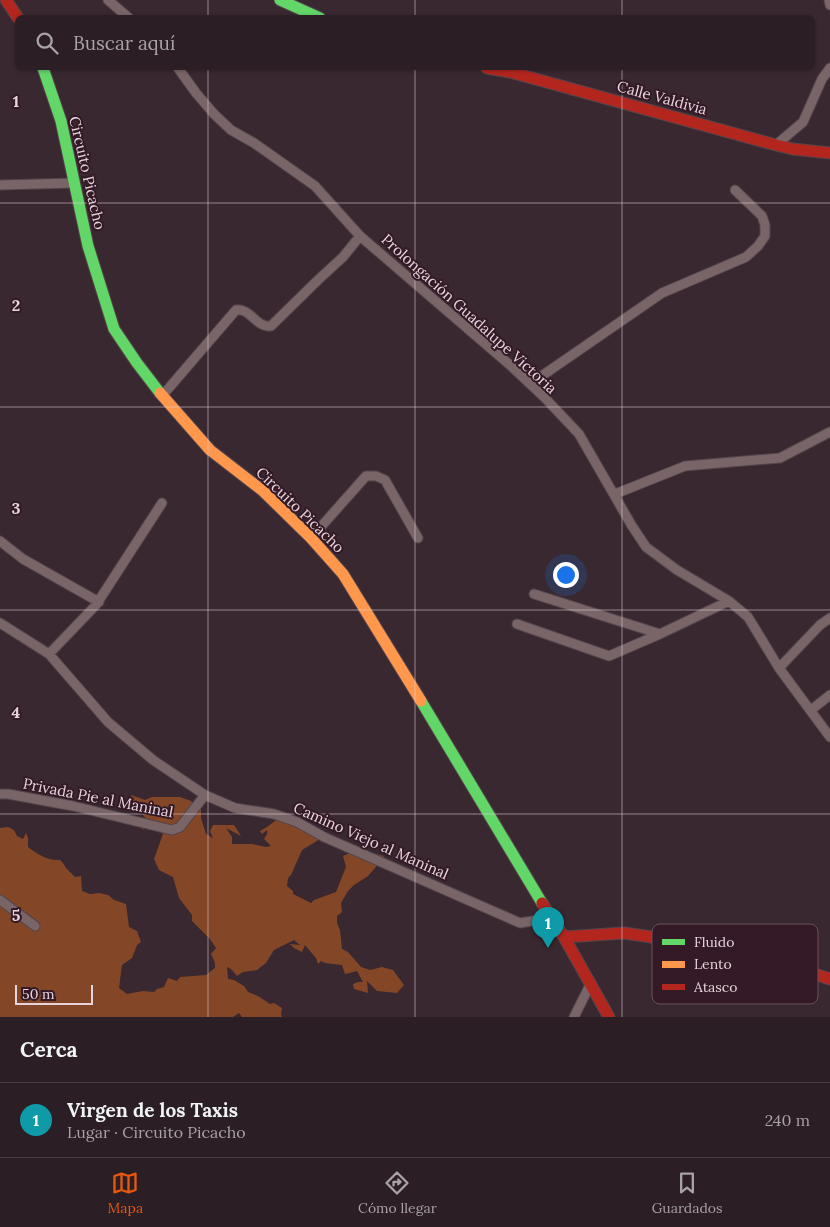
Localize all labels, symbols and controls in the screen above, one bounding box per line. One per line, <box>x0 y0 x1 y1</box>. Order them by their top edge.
search box <box>15 15 815 70</box>
icon: search <box>33 29 61 57</box>
text: Buscar aquí <box>73 31 175 55</box>
street label: Calle Valdivia <box>615 76 709 119</box>
text: 1 <box>13 91 19 111</box>
street label: Circuito Picacho <box>65 114 110 232</box>
street label: Prolongación Guadalupe Victoria <box>378 230 561 398</box>
text: 2 <box>12 295 20 315</box>
street label: Circuito Picacho <box>252 463 349 557</box>
text: 3 <box>12 498 21 518</box>
your location <box>553 562 579 588</box>
text: 4 <box>12 702 21 722</box>
street label: Privada Pie al Maninal <box>21 774 175 821</box>
street label: Camino Viejo al Maninal <box>291 798 452 883</box>
text: 5 <box>12 905 21 925</box>
pin: 1 <box>532 907 564 948</box>
legend <box>652 924 818 1004</box>
text: Fluido <box>694 933 734 951</box>
text: Lento <box>694 955 732 973</box>
text: Atasco <box>693 978 737 996</box>
scale bar <box>15 982 92 1005</box>
text: 50 m <box>22 985 55 1003</box>
text: Cerca <box>20 1036 78 1063</box>
text: Virgen de los Taxis <box>67 1098 238 1122</box>
text: 1 <box>33 1110 39 1130</box>
text: 240 m <box>765 1110 810 1130</box>
text: Lugar · Circuito Picacho <box>67 1122 246 1142</box>
tab: Mapa <box>107 1169 143 1217</box>
tab: Cómo llegar <box>358 1169 437 1217</box>
tab: Guardados <box>652 1169 723 1217</box>

